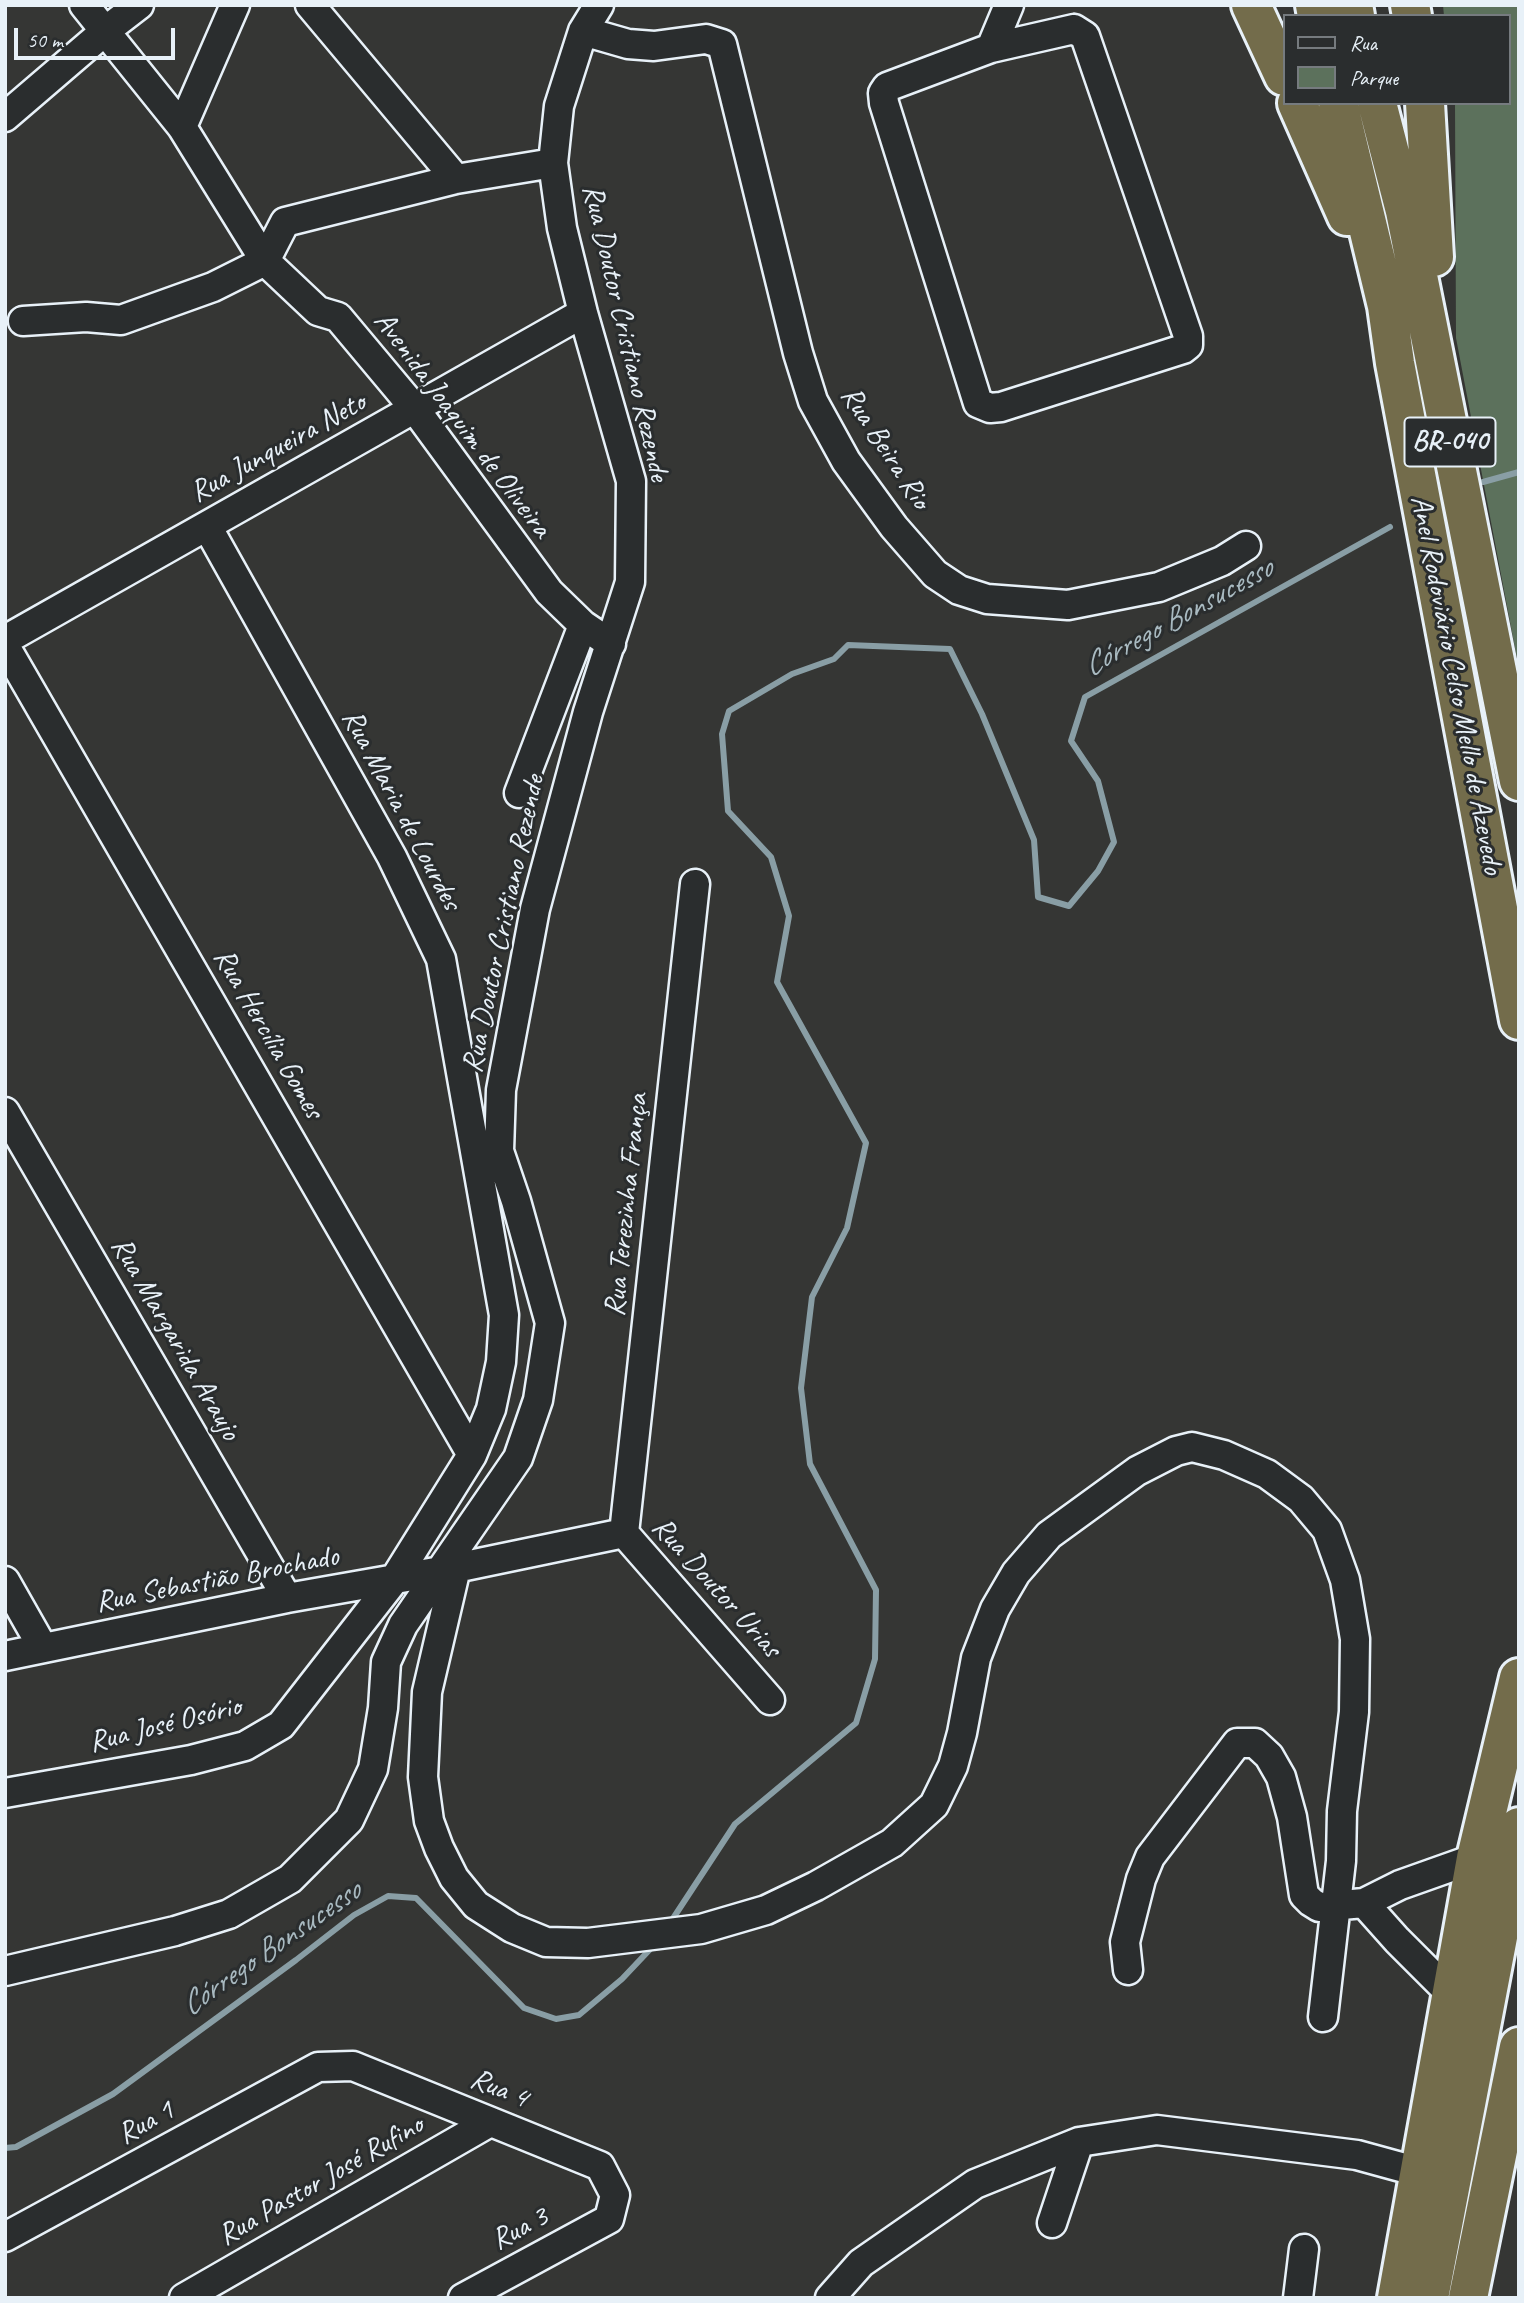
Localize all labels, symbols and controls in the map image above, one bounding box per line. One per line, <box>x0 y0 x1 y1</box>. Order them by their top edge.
scale bar <box>18 14 178 58</box>
legend <box>1282 14 1510 105</box>
text: 50 m <box>27 27 63 53</box>
text: Rua <box>1350 30 1377 56</box>
text: Parque <box>1350 65 1398 91</box>
street label: Rua Doutor Cristiano Rezende <box>573 181 677 485</box>
street label: Avenida Joaquim de Oliveira <box>365 305 559 545</box>
street label: Rua Beira Rio <box>832 380 938 516</box>
street label: Rua Junqueira Neto <box>184 385 372 511</box>
road number: BR-040 <box>1404 418 1496 466</box>
street label: Anel Rodoviário Celso Mello de Azevedo <box>1402 493 1510 877</box>
water label: Córrego Bonsucesso <box>1077 550 1279 686</box>
street label: Rua Maria de Lourdes <box>333 703 469 917</box>
street label: Rua Doutor Cristiano Rezende <box>455 772 553 1076</box>
street label: Rua Hercília Gomes <box>205 942 331 1126</box>
street label: Rua Terezinha França <box>597 1092 657 1318</box>
street label: Rua Margarida Araujo <box>102 1231 248 1447</box>
street label: Rua Doutor Urias <box>643 1510 789 1666</box>
street label: Rua Sebastião Brochado <box>92 1539 342 1621</box>
street label: Rua José Osório <box>85 1689 245 1761</box>
water label: Córrego Bonsucesso <box>174 1873 368 2025</box>
street label: Rua 4 <box>465 2061 533 2117</box>
street label: Rua 1 <box>111 2093 181 2153</box>
street label: Rua Pastor José Rufino <box>212 2108 430 2254</box>
street label: Rua 3 <box>485 2199 555 2259</box>

